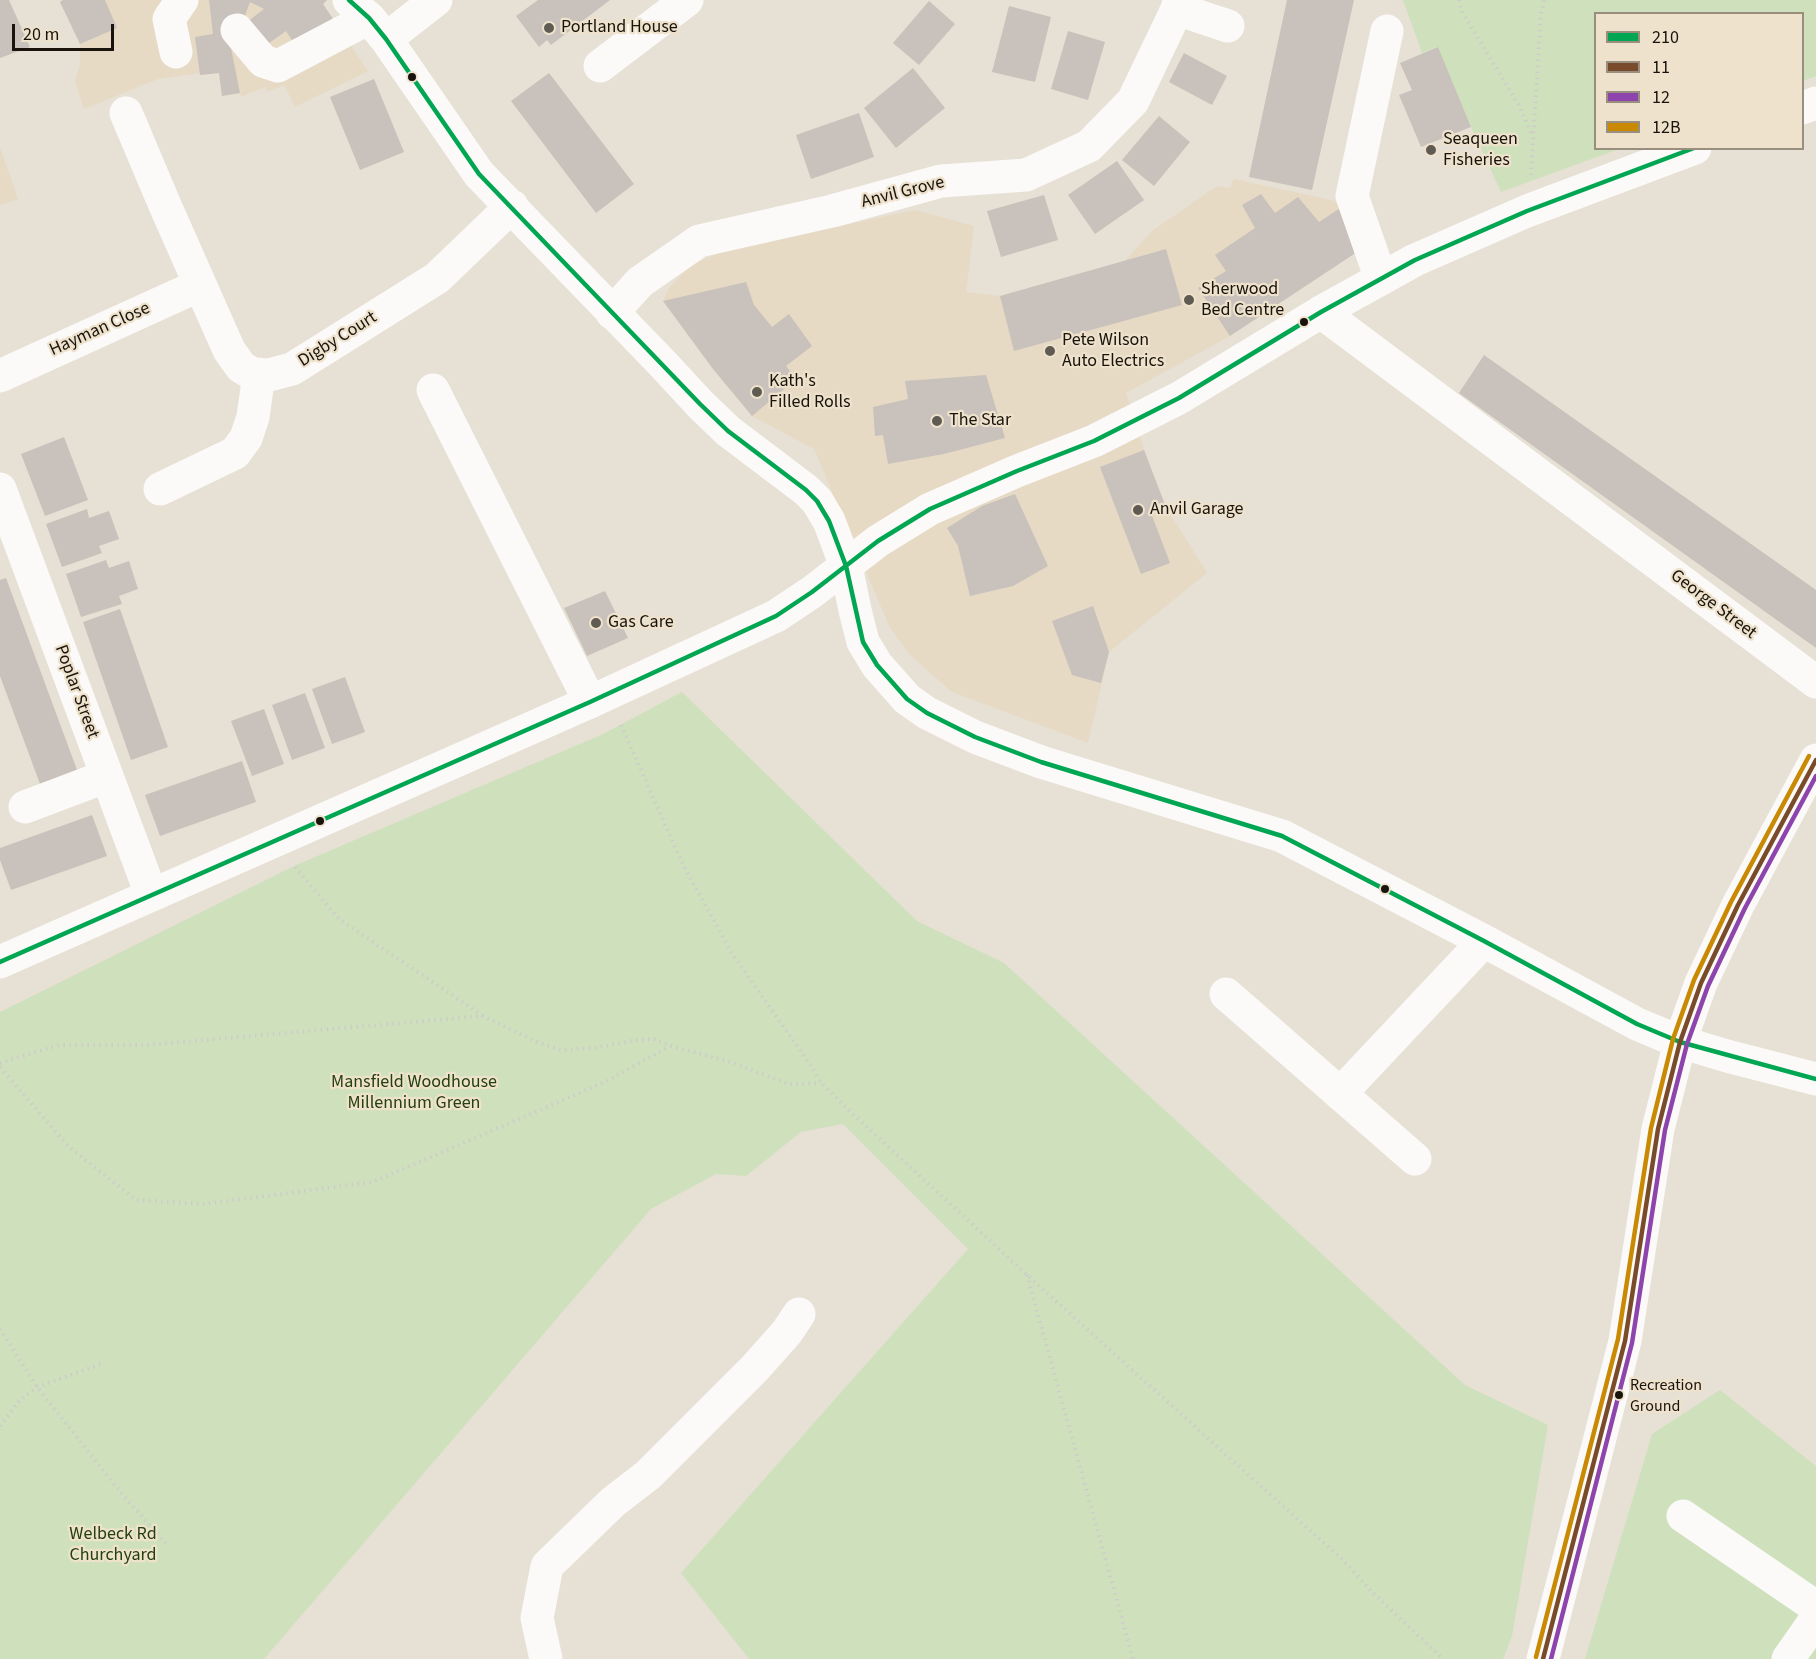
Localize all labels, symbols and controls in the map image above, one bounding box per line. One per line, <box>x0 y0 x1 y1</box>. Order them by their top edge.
scale bar <box>15 12 117 50</box>
legend <box>1594 12 1804 150</box>
place label: Portland House <box>561 17 678 39</box>
marker: Portland House <box>542 21 556 35</box>
text: 20 m <box>23 22 59 47</box>
text: 210 <box>1652 25 1679 50</box>
text: 11 <box>1652 55 1670 80</box>
unlabelled marker <box>406 71 418 83</box>
text: 12 <box>1652 85 1670 110</box>
text: 12B <box>1652 115 1680 140</box>
place label: Seaqueen Fisheries <box>1443 129 1518 172</box>
marker: Seaqueen Fisheries <box>1424 143 1438 157</box>
street label: Anvil Grove <box>859 172 947 214</box>
place label: Sherwood Bed Centre <box>1201 279 1284 322</box>
marker: Sherwood Bed Centre <box>1182 293 1196 307</box>
street label: Hayman Close <box>46 298 154 362</box>
street label: Digby Court <box>295 307 381 373</box>
unlabelled marker <box>1298 316 1310 328</box>
place label: Pete Wilson Auto Electrics <box>1062 330 1164 372</box>
marker: Pete Wilson Auto Electrics <box>1043 344 1057 358</box>
place label: Kath's Filled Rolls <box>769 371 851 413</box>
marker: Kath's Filled Rolls <box>750 385 764 399</box>
place label: The Star <box>949 410 1011 432</box>
marker: The Star <box>930 414 944 428</box>
place label: Anvil Garage <box>1150 499 1243 521</box>
marker: Anvil Garage <box>1131 503 1145 517</box>
street label: George Street <box>1666 566 1760 644</box>
place label: Gas Care <box>608 612 674 634</box>
marker: Gas Care <box>589 616 603 630</box>
street label: Poplar Street <box>49 642 103 742</box>
unlabelled marker <box>314 815 326 827</box>
unlabelled marker <box>1379 883 1391 895</box>
park label: Mansfield Woodhouse Millennium Green <box>331 1072 497 1114</box>
place label: Recreation Ground <box>1630 1376 1702 1414</box>
marker: Recreation Ground <box>1613 1389 1625 1401</box>
park label: Welbeck Rd Churchyard <box>69 1524 157 1567</box>

